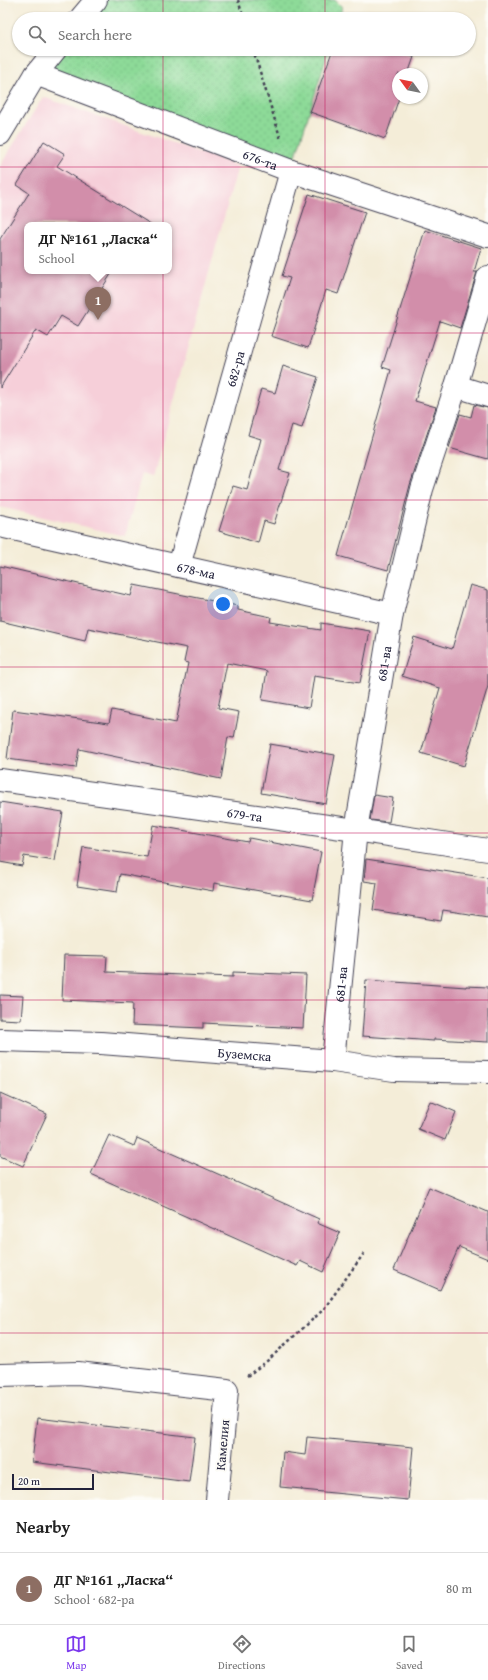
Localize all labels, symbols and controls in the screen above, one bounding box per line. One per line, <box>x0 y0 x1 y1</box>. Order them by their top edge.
search box <box>12 12 476 56</box>
icon: search <box>26 23 48 45</box>
text: Search here <box>58 24 132 45</box>
north arrow <box>392 68 428 104</box>
street label: 676-та <box>240 145 281 175</box>
popup <box>24 222 172 274</box>
text: ДГ №161 „Ласка“ <box>38 228 158 249</box>
text: School <box>38 249 75 268</box>
pin: 1 <box>85 287 111 320</box>
street label: 682-ра <box>221 348 250 389</box>
street label: 678-ма <box>175 557 218 584</box>
your location <box>213 594 233 614</box>
street label: 681-ва <box>372 644 397 683</box>
street label: 679-та <box>226 803 264 827</box>
street label: 681-ва <box>330 965 352 1003</box>
street label: Буземска <box>217 1043 273 1066</box>
street label: Камелия <box>211 1418 234 1471</box>
scale bar <box>12 1472 94 1491</box>
text: 20 m <box>18 1473 40 1489</box>
text: Nearby <box>16 1514 70 1539</box>
text: ДГ №161 „Ласка“ <box>54 1569 173 1590</box>
text: 1 <box>26 1579 32 1598</box>
text: 80 m <box>446 1579 472 1598</box>
text: School · 682-ра <box>54 1590 134 1609</box>
tab: Map <box>65 1633 87 1673</box>
tab: Directions <box>218 1633 265 1673</box>
tab: Saved <box>396 1633 423 1673</box>

